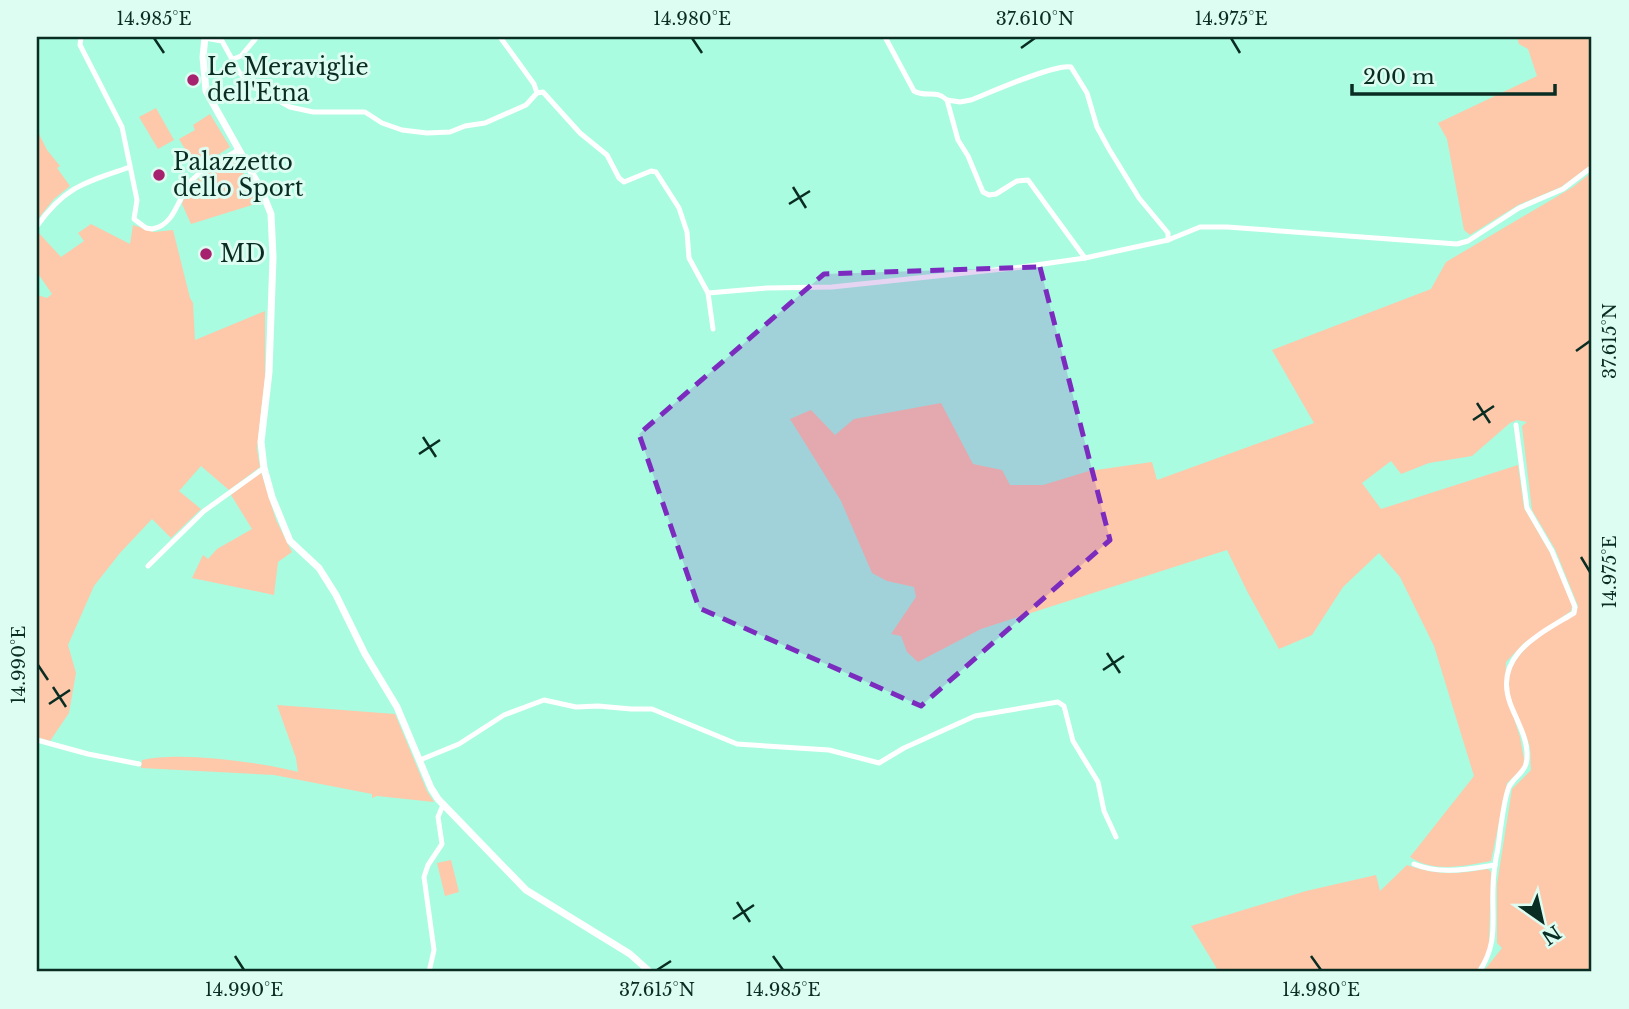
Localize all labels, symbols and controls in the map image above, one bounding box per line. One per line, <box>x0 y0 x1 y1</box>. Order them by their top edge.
text: 14.985°E <box>116 8 192 30</box>
text: 14.980°E <box>653 8 731 30</box>
text: 37.610°N <box>996 8 1074 30</box>
text: 14.975°E <box>1194 8 1268 30</box>
scale bar <box>1352 52 1556 96</box>
place label: Le Meraviglie dell'Etna <box>207 53 369 107</box>
text: 200 m <box>1363 64 1435 90</box>
marker: Le Meraviglie dell'Etna <box>185 72 201 88</box>
place label: Palazzetto dello Sport <box>173 148 304 202</box>
marker: Palazzetto dello Sport <box>151 167 167 183</box>
place label: MD <box>220 240 265 268</box>
marker: MD <box>198 246 214 262</box>
text: 37.615°N <box>1599 303 1621 379</box>
text: 14.975°E <box>1599 535 1621 609</box>
text: 14.990°E <box>8 626 30 704</box>
north arrow <box>1506 886 1576 956</box>
text: N <box>1537 920 1565 949</box>
text: 14.990°E <box>205 979 283 1001</box>
text: 37.615°N <box>619 979 695 1001</box>
text: 14.985°E <box>745 979 821 1001</box>
text: 14.980°E <box>1282 979 1360 1001</box>

